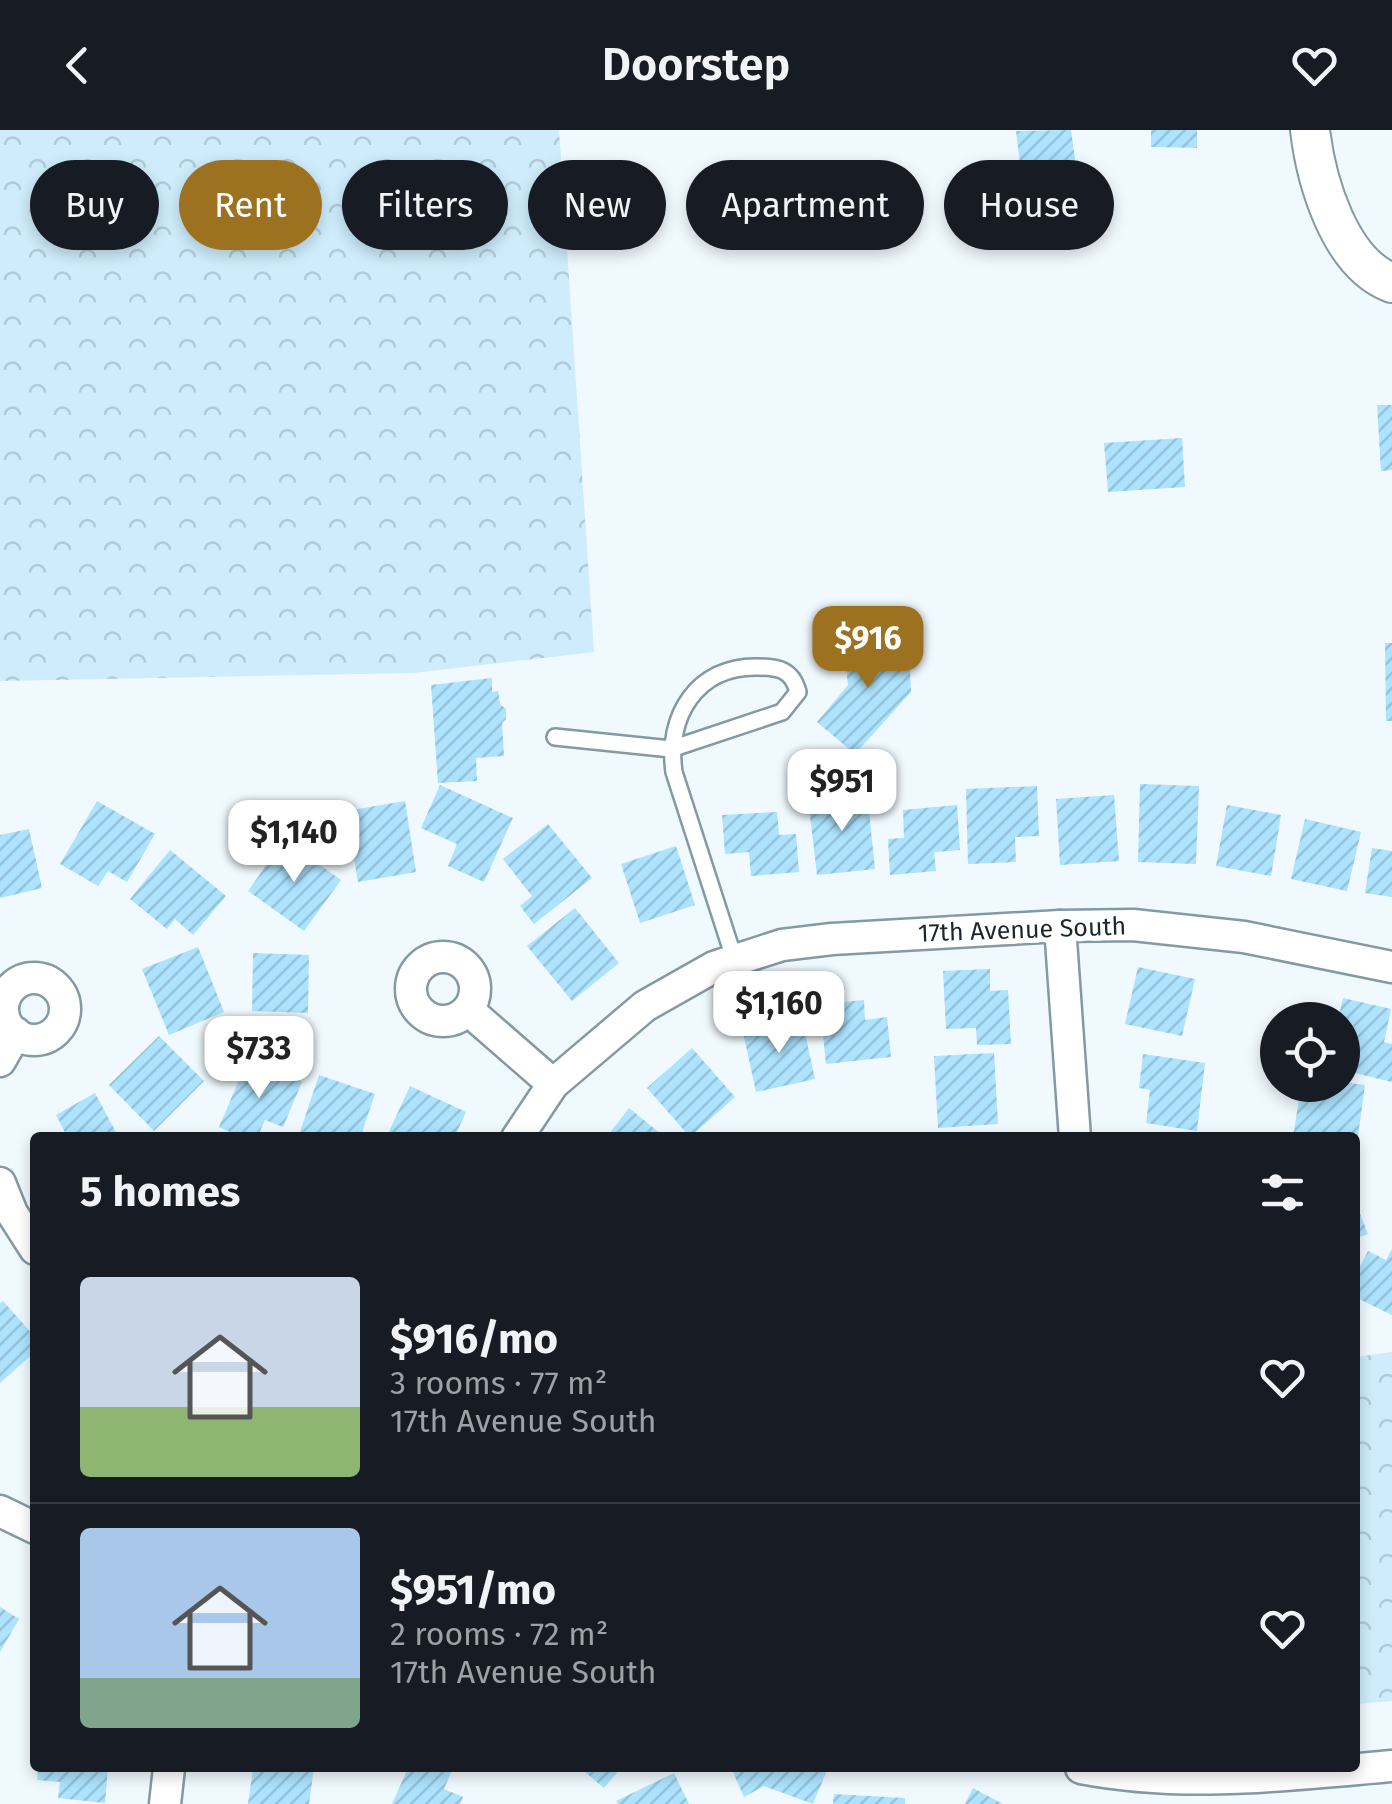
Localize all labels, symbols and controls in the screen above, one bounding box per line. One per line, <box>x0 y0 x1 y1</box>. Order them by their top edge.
icon: back <box>50 38 105 93</box>
text: Doorstep <box>602 38 790 92</box>
icon: heart <box>1287 38 1342 93</box>
chip: Buy <box>30 160 159 250</box>
chip: Rent <box>179 160 322 250</box>
chip: Filters <box>342 160 508 250</box>
chip: New <box>528 160 666 250</box>
chip: Apartment <box>686 160 924 250</box>
chip: House <box>944 160 1114 250</box>
pin: $916 <box>809 606 927 691</box>
text: $916 <box>834 619 902 657</box>
pin: $951 <box>783 749 901 834</box>
text: $951 <box>809 762 875 800</box>
pin: $1,140 <box>213 800 375 885</box>
text: $1,140 <box>250 813 338 851</box>
street label: 17th Avenue South <box>917 911 1127 949</box>
pin: $1,160 <box>698 971 860 1056</box>
text: $1,160 <box>735 984 823 1022</box>
map controls <box>1260 1002 1360 1102</box>
button: locate <box>1260 1002 1360 1102</box>
pin: $733 <box>200 1016 318 1101</box>
text: $733 <box>227 1029 291 1067</box>
icon: filters <box>1255 1165 1310 1220</box>
text: 5 homes <box>80 1167 240 1217</box>
text: $916/mo <box>390 1314 558 1364</box>
icon: home <box>160 1317 280 1437</box>
icon: heart <box>1255 1350 1310 1405</box>
text: 3 rooms · 77 m² <box>390 1364 607 1402</box>
text: 17th Avenue South <box>390 1402 657 1440</box>
text: $951/mo <box>390 1565 556 1615</box>
icon: home <box>160 1568 280 1688</box>
icon: heart <box>1255 1601 1310 1656</box>
text: 2 rooms · 72 m² <box>390 1615 608 1653</box>
text: 17th Avenue South <box>390 1653 657 1691</box>

